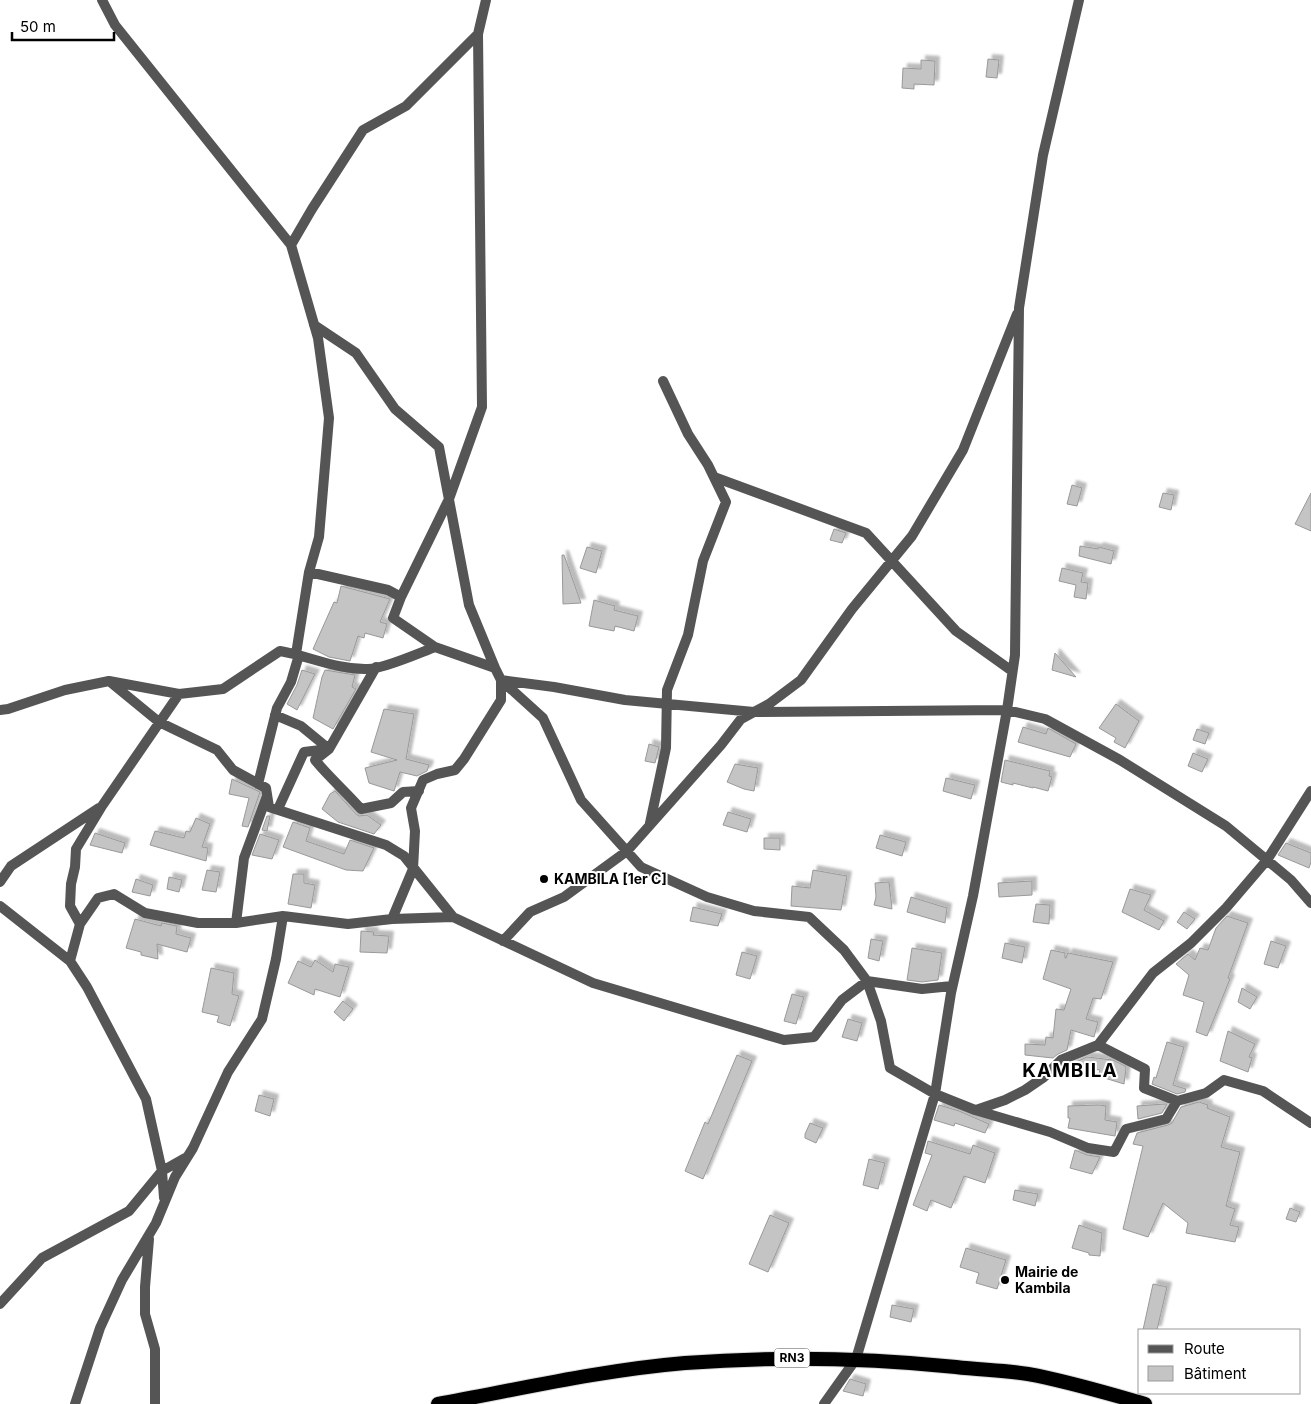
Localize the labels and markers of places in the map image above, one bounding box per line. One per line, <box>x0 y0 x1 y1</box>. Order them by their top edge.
place label: KAMBILA [1er C] <box>554 870 667 887</box>
marker: KAMBILA [1er C] <box>538 873 550 885</box>
place label: Mairie de Kambila <box>1015 1263 1078 1296</box>
marker: Mairie de Kambila <box>999 1274 1011 1286</box>

